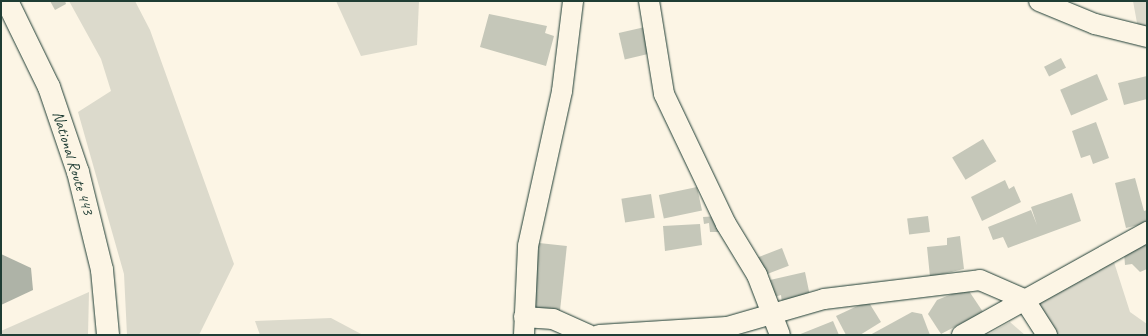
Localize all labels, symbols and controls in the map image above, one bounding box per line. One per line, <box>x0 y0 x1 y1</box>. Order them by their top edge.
street label: National Route 443 <box>48 109 98 217</box>

